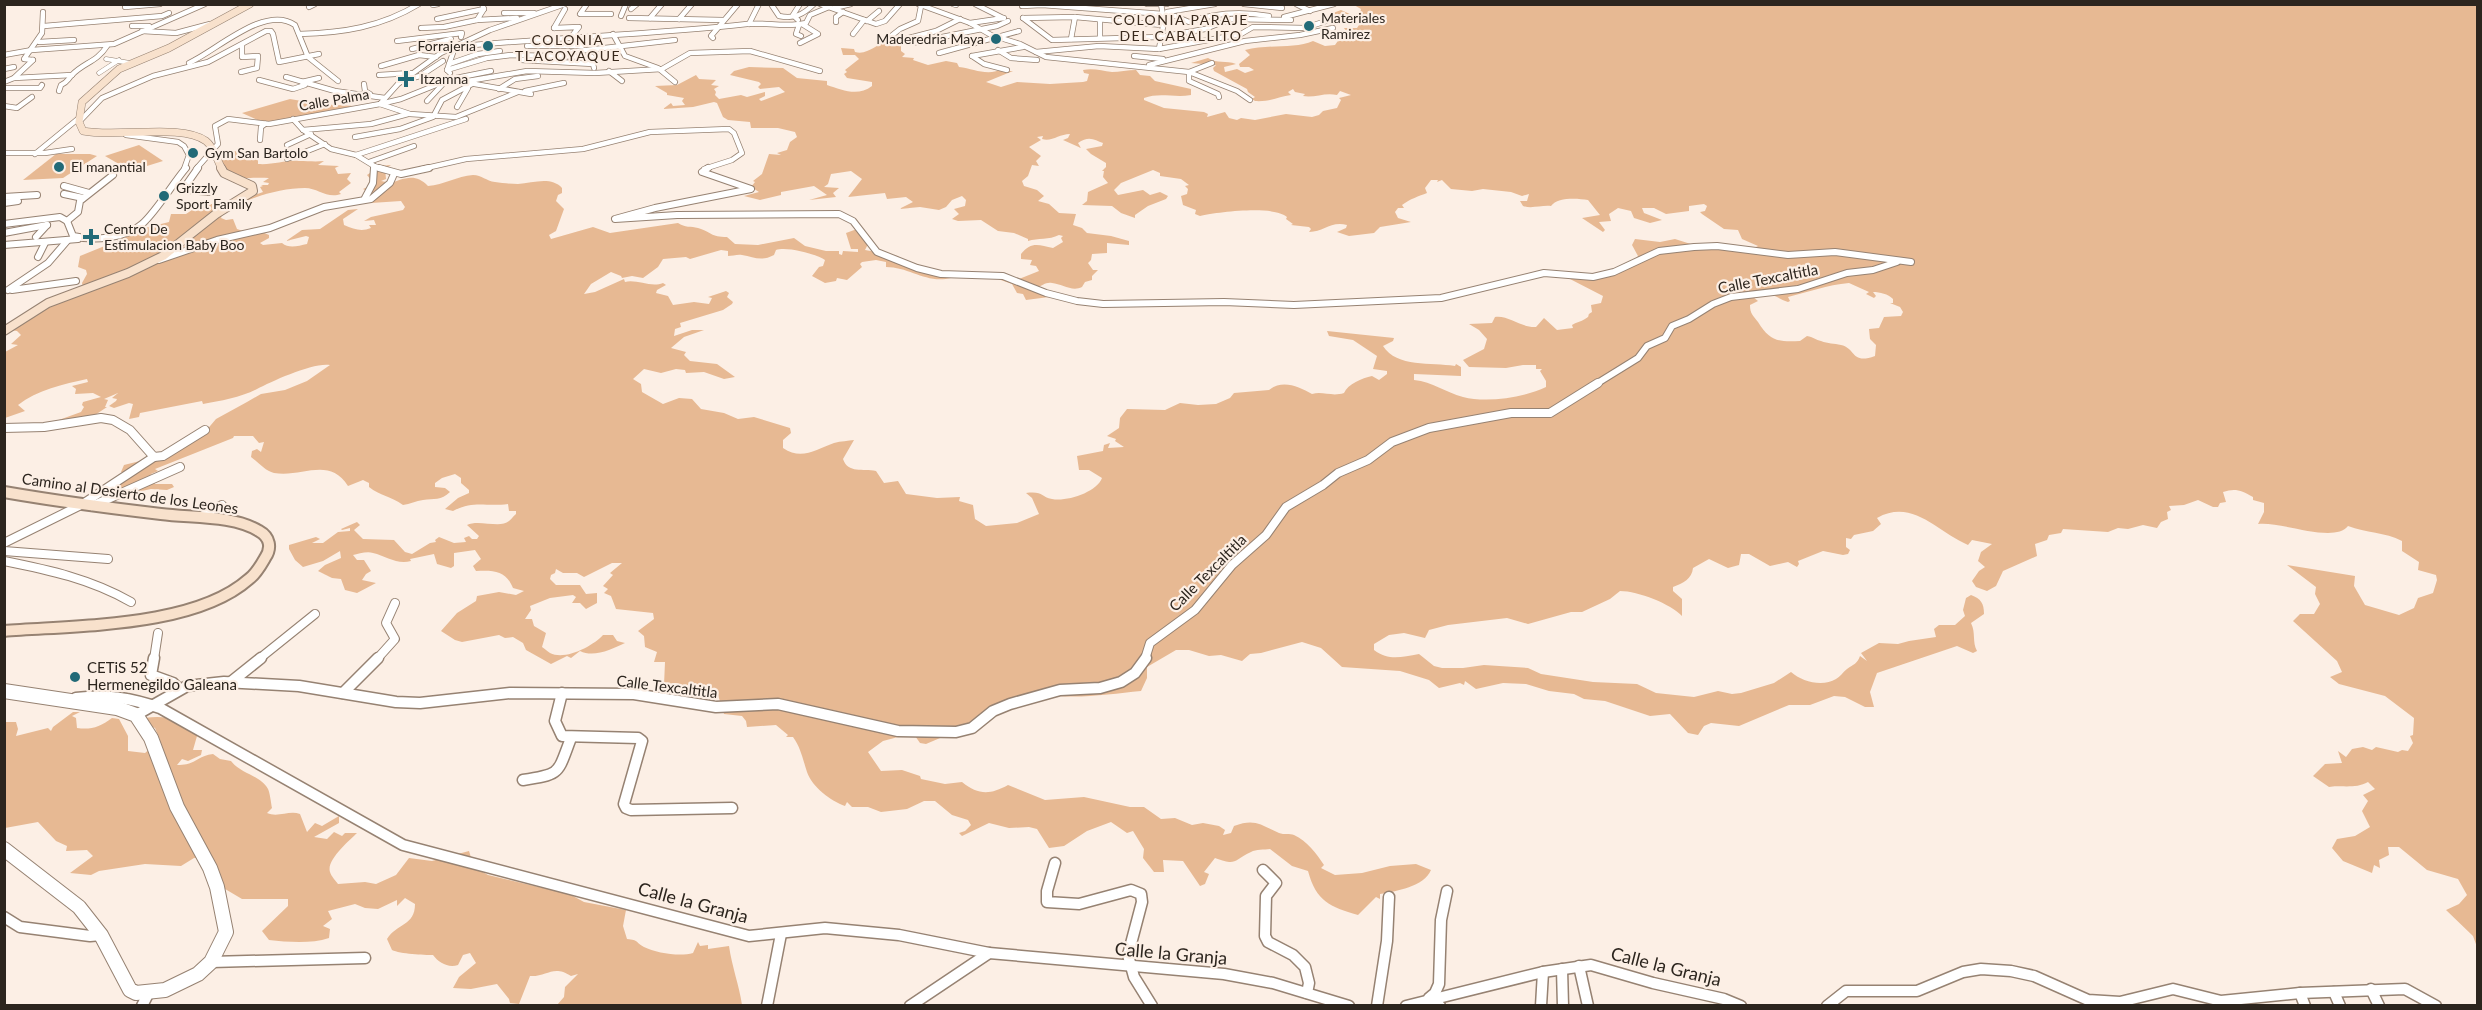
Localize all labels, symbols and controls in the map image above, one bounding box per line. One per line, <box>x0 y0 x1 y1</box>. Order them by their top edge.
place label: Materiales Ramirez <box>1321 9 1385 42</box>
district label: COLONIA PARAJE DEL CABALLITO <box>1113 11 1249 44</box>
marker: Materiales Ramirez <box>1302 19 1316 33</box>
place label: Maderedria Maya <box>876 30 984 47</box>
district label: COLONIA TLACOYAQUE <box>515 31 621 64</box>
marker: Maderedria Maya <box>989 32 1003 46</box>
place label: Forrajeria <box>418 37 476 54</box>
marker: Forrajeria <box>481 39 495 53</box>
marker: Itzamna <box>397 70 415 88</box>
place label: Itzamna <box>420 70 468 87</box>
street label: Calle Palma <box>298 85 370 114</box>
place label: Gym San Bartolo <box>205 144 308 161</box>
marker: Gym San Bartolo <box>186 146 200 160</box>
place label: El manantial <box>71 158 146 175</box>
marker: El manantial <box>52 160 66 174</box>
place label: Grizzly Sport Family <box>176 179 253 212</box>
marker: Grizzly Sport Family <box>157 189 171 203</box>
place label: Centro De Estimulacion Baby Boo <box>104 220 245 253</box>
marker: Centro De Estimulacion Baby Boo <box>82 228 100 246</box>
street label: Calle Texcaltitla <box>1716 259 1819 297</box>
street label: Camino al Desierto de los Leones <box>21 469 239 517</box>
street label: Calle Texcaltitla <box>1165 530 1250 615</box>
place label: CETiS 52 Hermenegildo Galeana <box>87 658 237 693</box>
marker: CETiS 52 Hermenegildo Galeana <box>68 670 82 684</box>
street label: Calle Texcaltitla <box>616 671 719 701</box>
street label: Calle la Granja <box>636 877 751 927</box>
street label: Calle la Granja <box>1114 937 1228 969</box>
street label: Calle la Granja <box>1609 942 1724 990</box>

